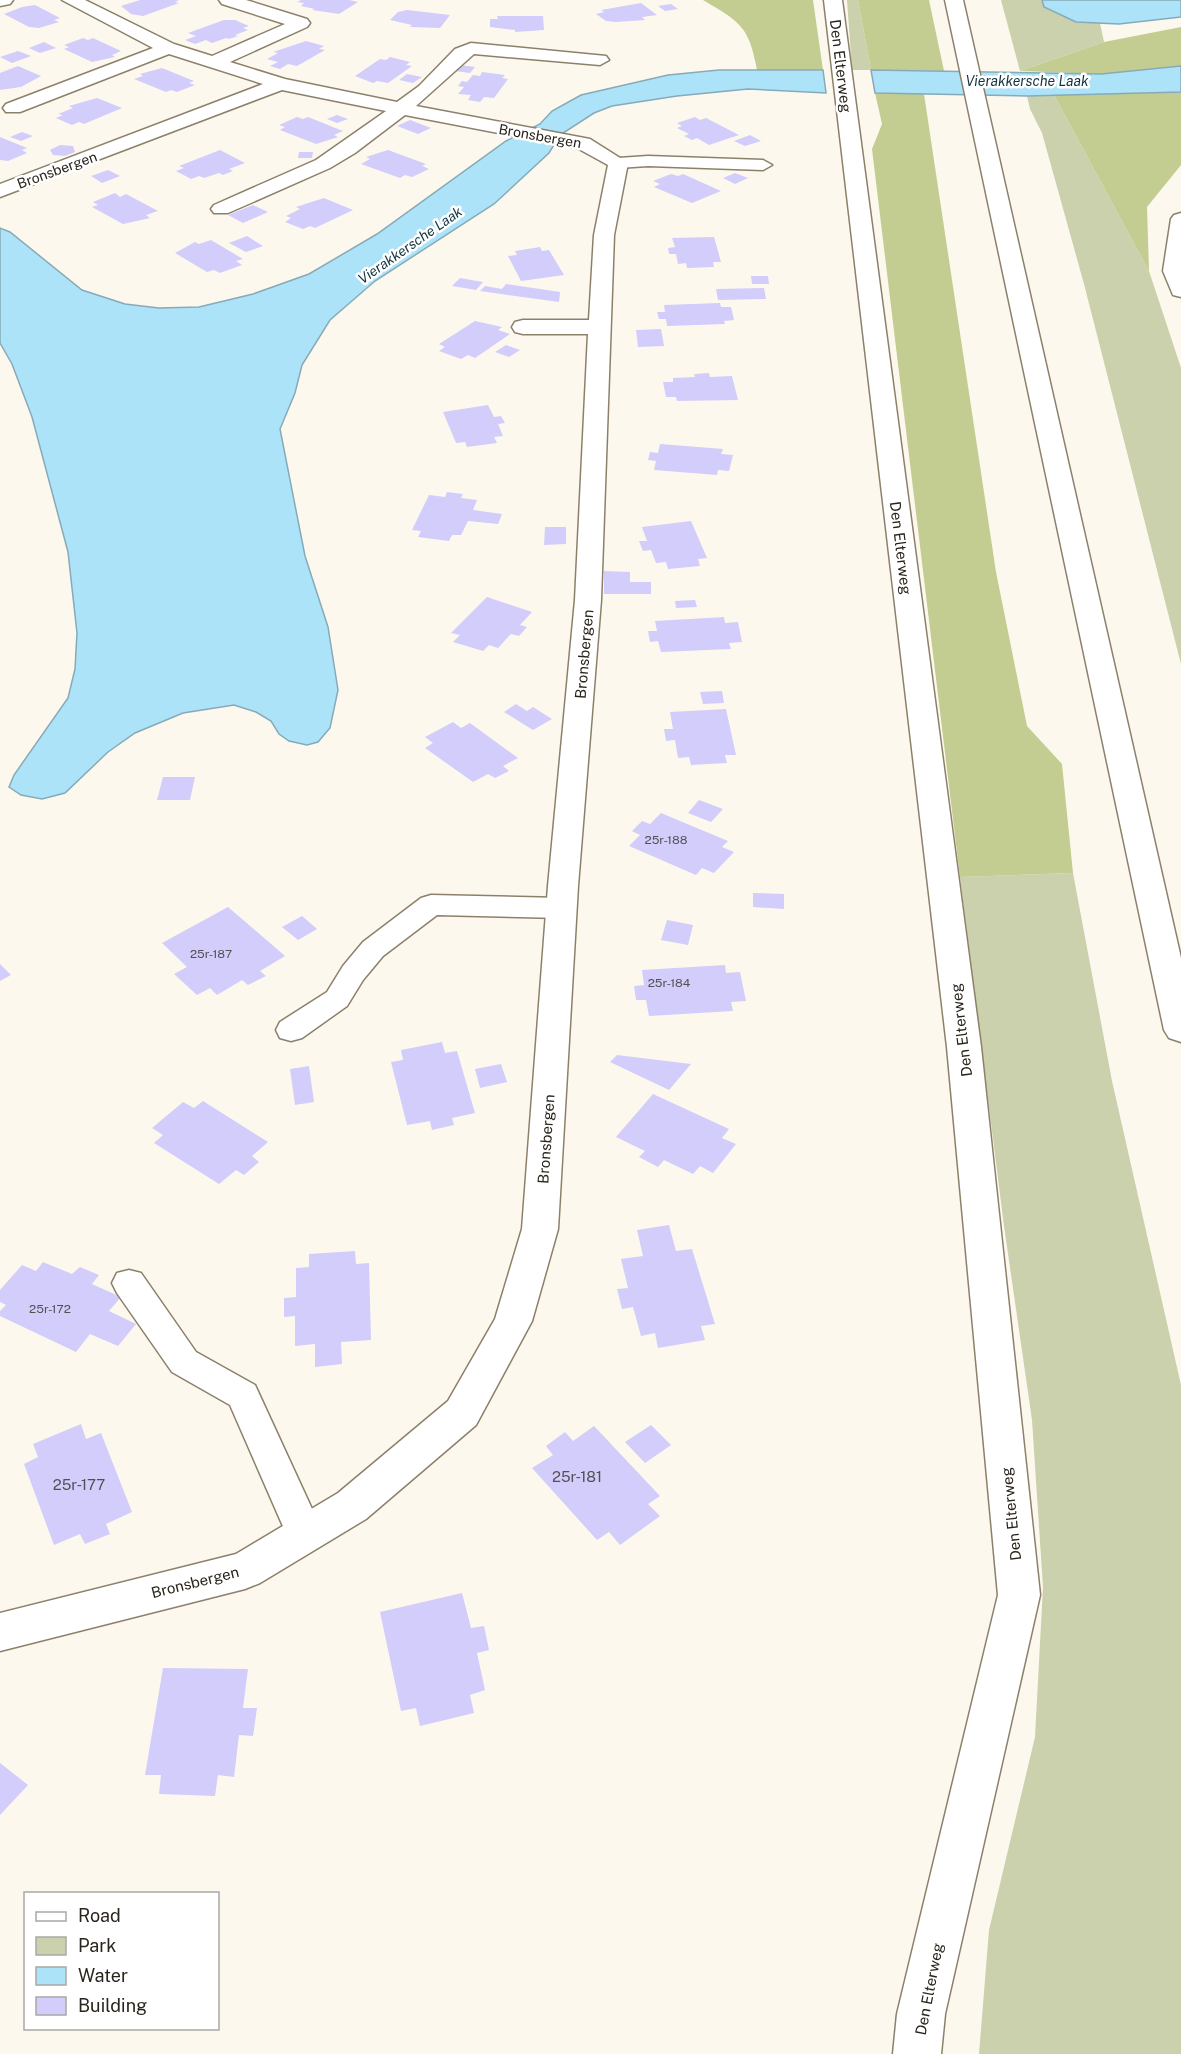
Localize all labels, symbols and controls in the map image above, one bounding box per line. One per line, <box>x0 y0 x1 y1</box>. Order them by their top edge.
street label: Den Elterweg <box>827 18 855 114</box>
water label: Vierakkersche Laak <box>965 73 1089 89</box>
street label: Bronsbergen <box>497 121 583 151</box>
street label: Bronsbergen <box>15 148 99 192</box>
water label: Vierakkersche Laak <box>355 203 465 287</box>
street label: Den Elterweg <box>887 500 915 596</box>
street label: Bronsbergen <box>572 609 596 699</box>
house number: 25r-188 <box>645 833 688 847</box>
house number: 25r-187 <box>190 947 232 961</box>
house number: 25r-184 <box>648 976 691 990</box>
street label: Den Elterweg <box>947 982 975 1078</box>
street label: Bronsbergen <box>534 1094 558 1184</box>
house number: 25r-172 <box>29 1302 71 1316</box>
street label: Den Elterweg <box>998 1466 1024 1562</box>
house number: 25r-181 <box>552 1468 602 1485</box>
house number: 25r-177 <box>53 1476 105 1493</box>
street label: Bronsbergen <box>149 1563 241 1601</box>
legend <box>24 1892 219 2030</box>
text: Road <box>78 1905 121 1926</box>
text: Park <box>78 1935 116 1956</box>
street label: Den Elterweg <box>912 1941 946 2037</box>
text: Water <box>78 1965 128 1986</box>
text: Building <box>78 1995 147 2016</box>

